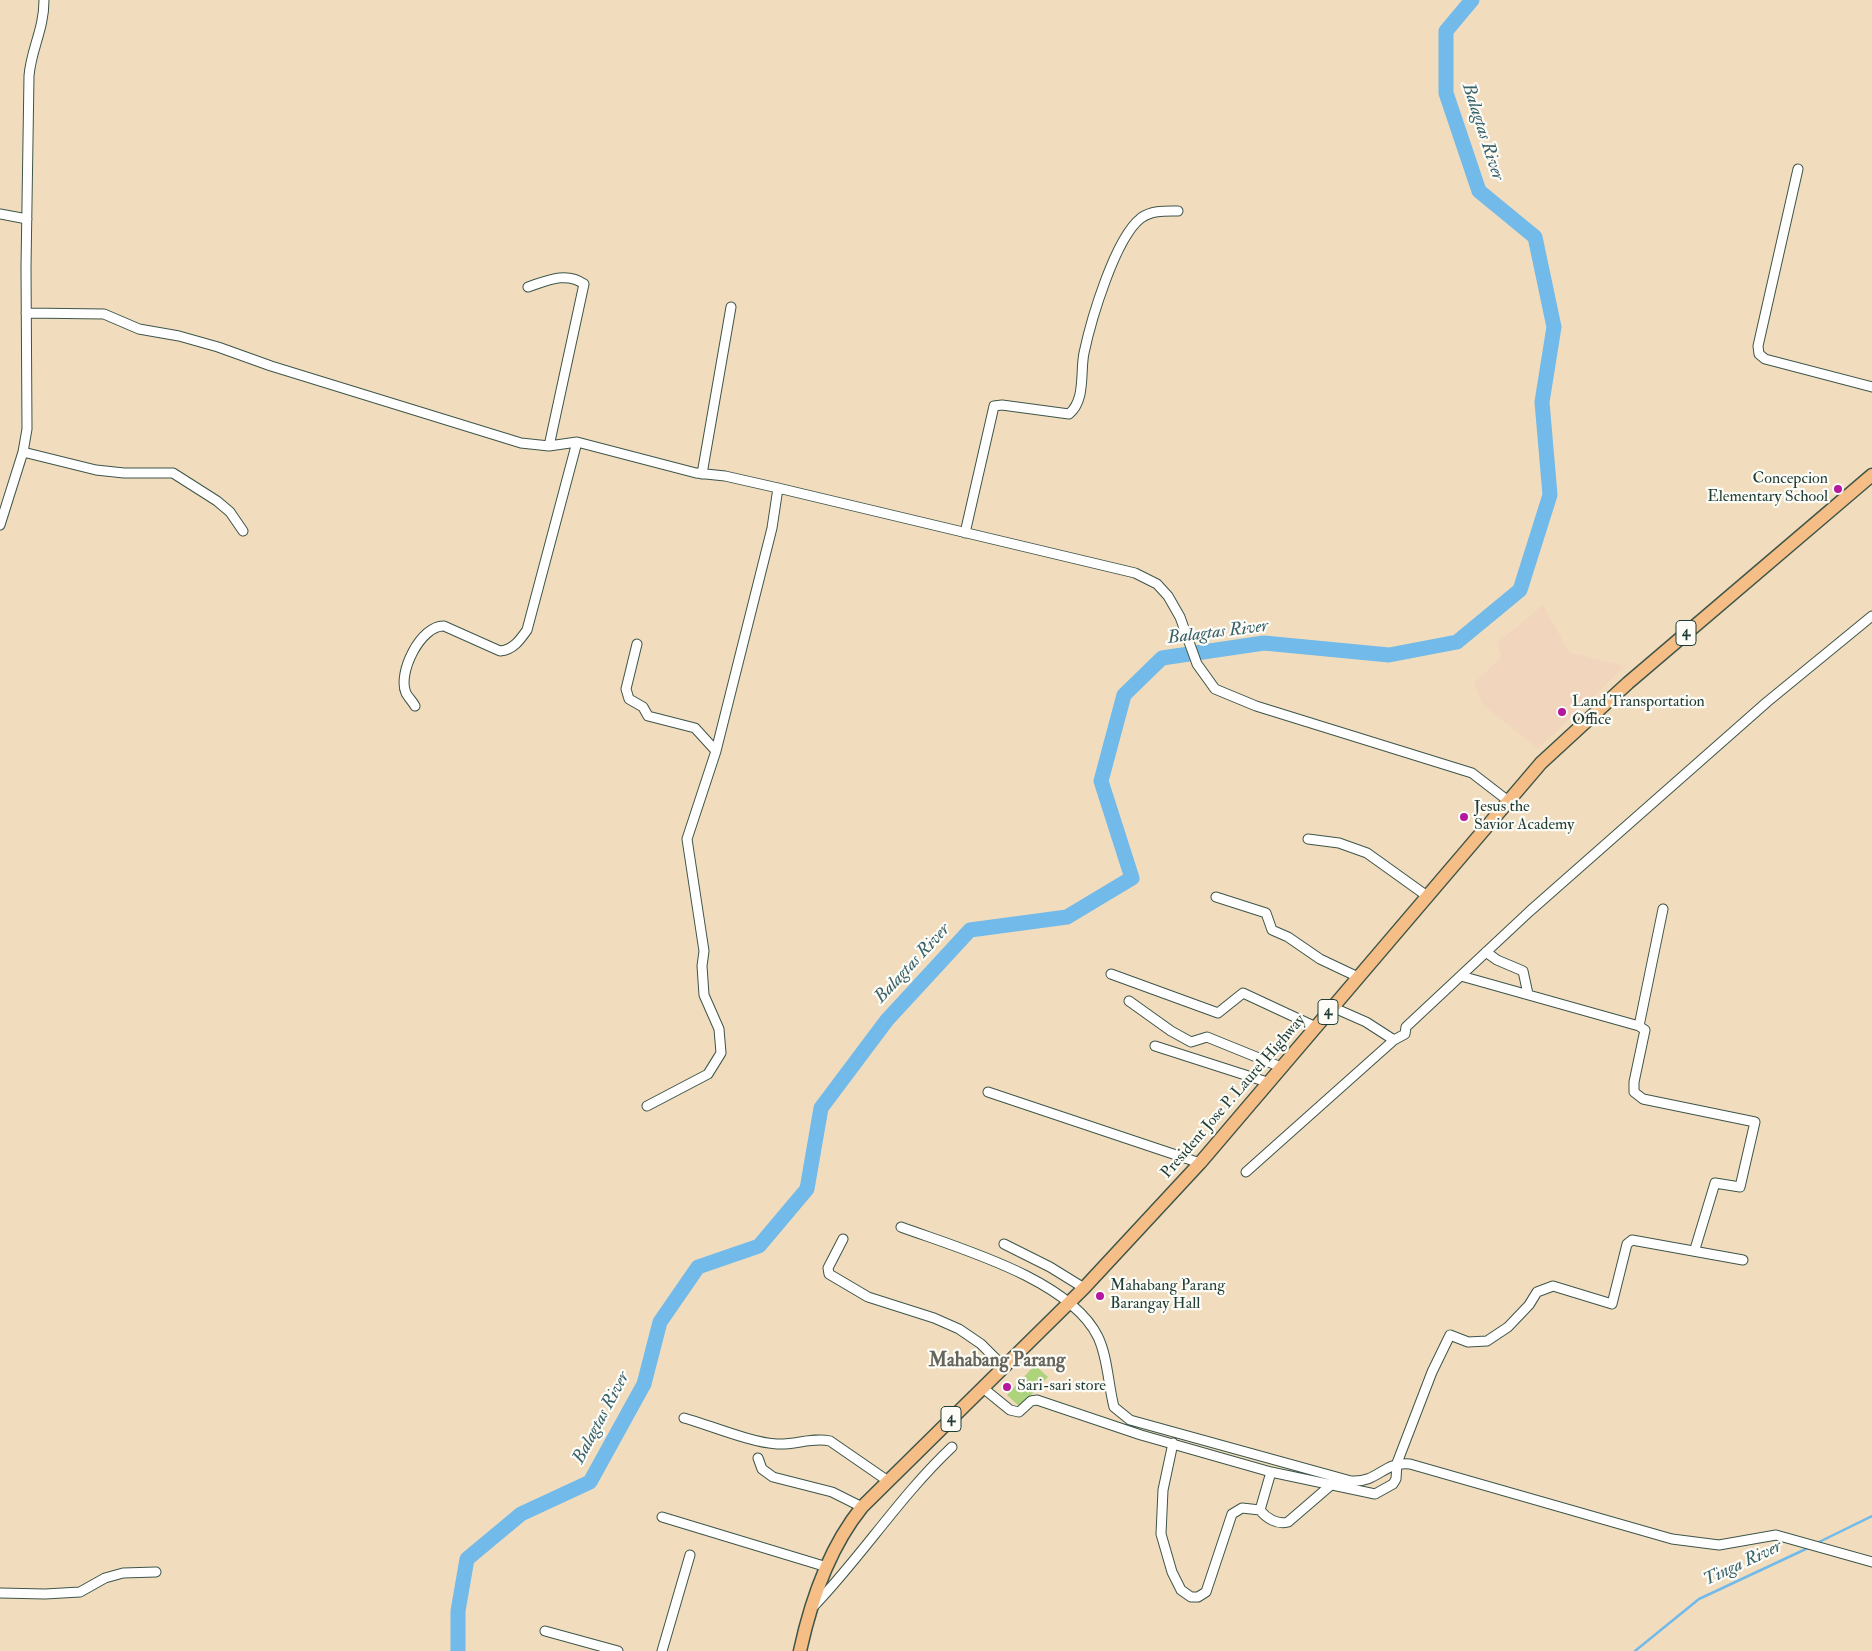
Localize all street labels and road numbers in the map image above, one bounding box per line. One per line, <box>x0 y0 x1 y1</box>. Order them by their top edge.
road number: 4 <box>1676 620 1696 646</box>
road number: 4 <box>1318 1000 1338 1024</box>
street label: President Jose P. Laurel Highway <box>1158 1011 1310 1183</box>
road number: 4 <box>941 1406 961 1432</box>

